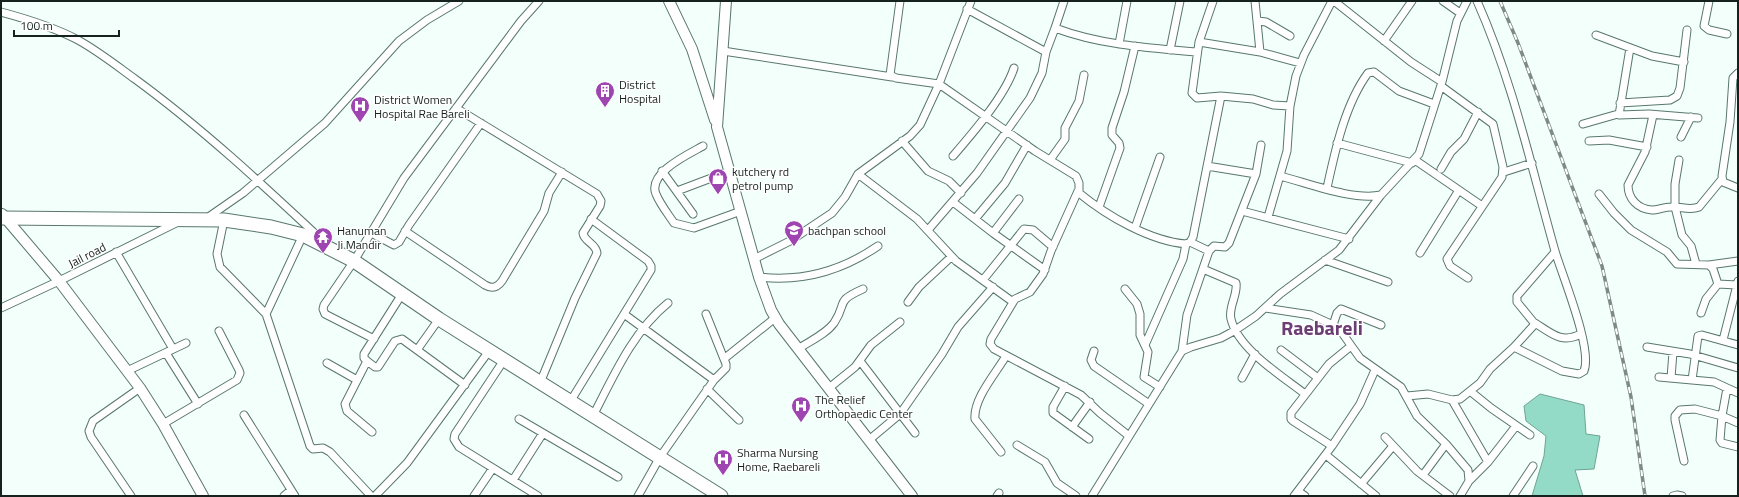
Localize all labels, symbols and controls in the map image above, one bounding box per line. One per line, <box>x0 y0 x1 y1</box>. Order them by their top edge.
scale bar <box>14 12 119 38</box>
text: 100 m <box>20 16 53 35</box>
place label: District Hospital <box>619 75 661 108</box>
building icon: District Hospital <box>594 80 616 108</box>
place label: District Women Hospital Rae Bareli <box>374 90 470 123</box>
hospital icon: District Women Hospital Rae Bareli <box>349 95 371 123</box>
place label: kutchery rd petrol pump <box>732 162 793 195</box>
shop icon: kutchery rd petrol pump <box>707 167 729 195</box>
school or university icon: bachpan school <box>783 219 805 247</box>
place label: Hanuman Ji Mandir <box>337 221 386 254</box>
place label: bachpan school <box>808 221 886 240</box>
temple icon: Hanuman Ji Mandir <box>312 226 334 254</box>
street label: Jail road <box>65 237 109 273</box>
district label: Raebareli <box>1281 312 1363 343</box>
place label: The Relief Orthopaedic Center <box>815 390 913 423</box>
hospital icon: The Relief Orthopaedic Center <box>790 395 812 423</box>
place label: Sharma Nursing Home, Raebareli <box>737 443 820 476</box>
hospital icon: Sharma Nursing Home, Raebareli <box>712 448 734 476</box>

